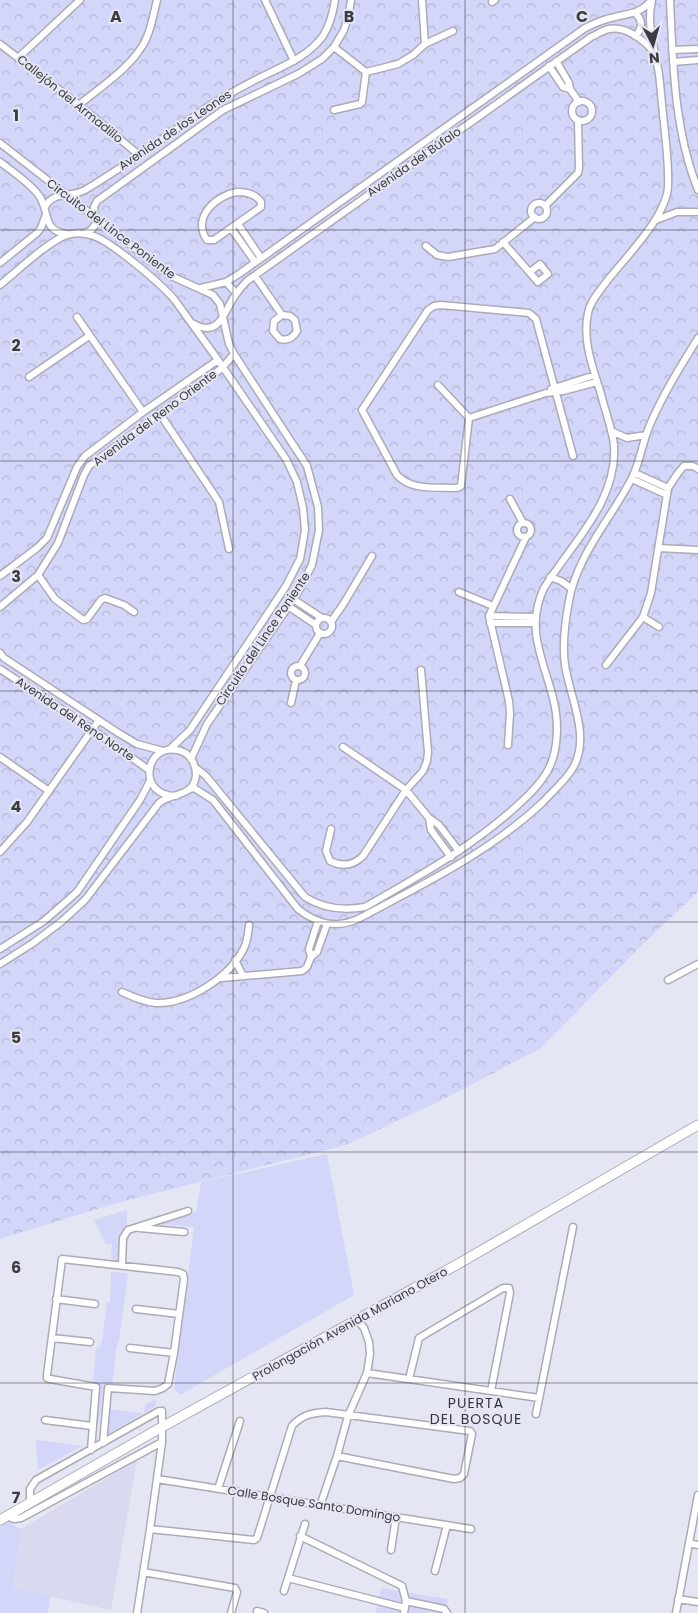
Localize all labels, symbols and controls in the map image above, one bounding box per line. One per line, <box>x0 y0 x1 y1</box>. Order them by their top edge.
text: A <box>110 5 122 28</box>
text: B <box>344 5 354 28</box>
text: C <box>576 5 588 28</box>
north arrow <box>628 20 678 70</box>
text: N <box>648 47 661 68</box>
street label: Callejón del Armadillo <box>14 51 127 147</box>
street label: Avenida de los Leones <box>115 85 235 174</box>
text: 1 <box>13 104 19 127</box>
street label: Avenida del Búfalo <box>363 122 465 201</box>
street label: Circuito del Lince Poniente <box>43 174 179 283</box>
text: 2 <box>11 334 21 357</box>
street label: Avenida del Reno Oriente <box>89 365 220 470</box>
text: 3 <box>11 565 21 588</box>
street label: Circuito del Lince Poniente <box>211 569 314 709</box>
street label: Avenida del Reno Norte <box>13 672 138 765</box>
text: 4 <box>11 795 22 818</box>
text: 5 <box>11 1026 21 1049</box>
text: 6 <box>11 1256 21 1279</box>
street label: Prolongación Avenida Mariano Otero <box>249 1262 451 1385</box>
district label: PUERTA DEL BOSQUE <box>430 1393 522 1429</box>
street label: Calle Bosque Santo Domingo <box>226 1481 402 1526</box>
text: 7 <box>12 1486 21 1509</box>

